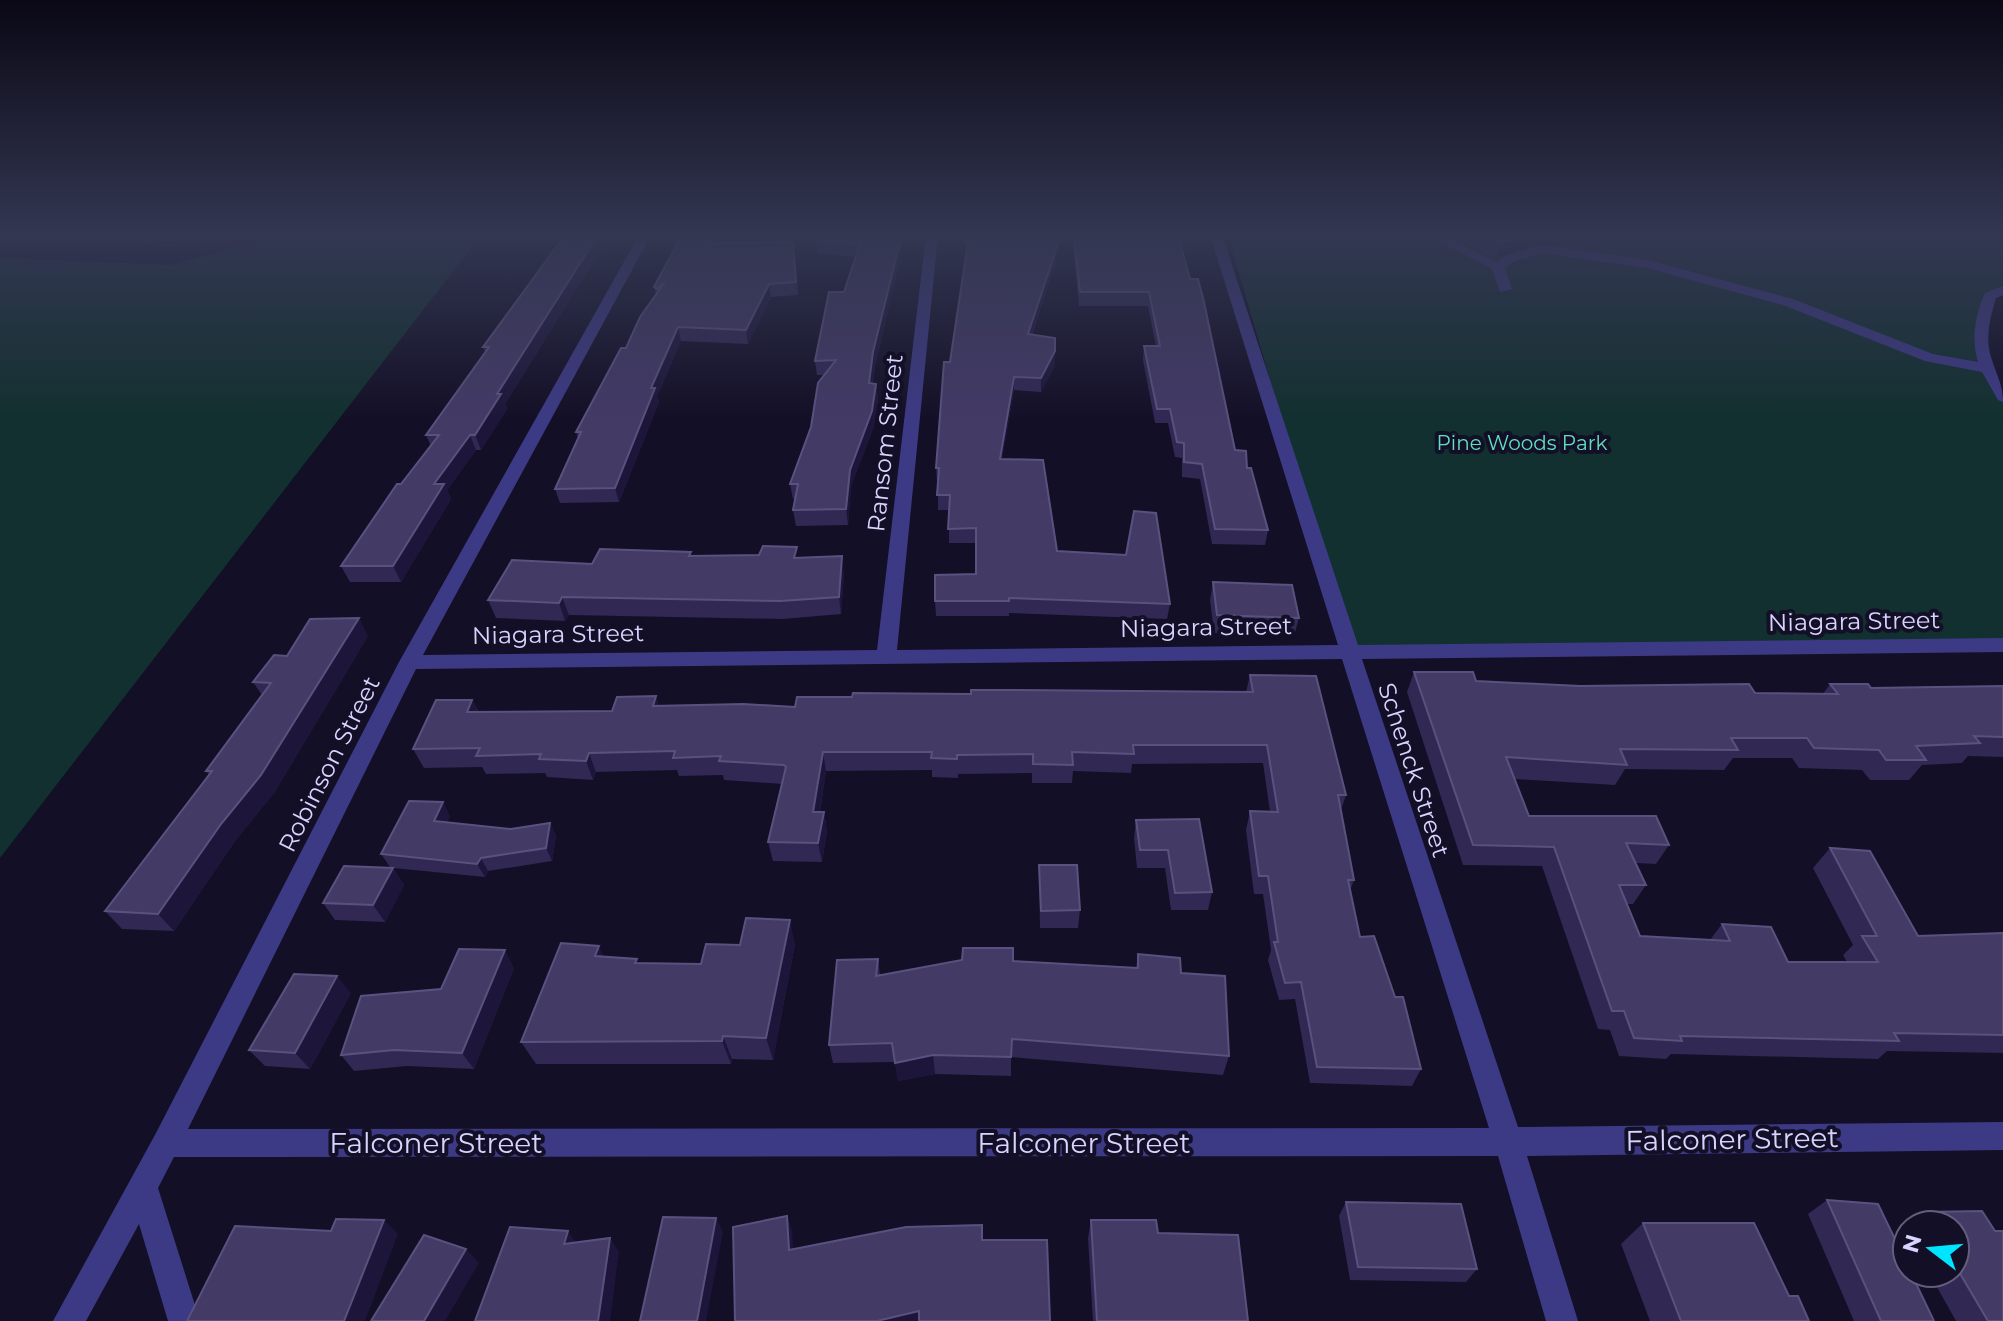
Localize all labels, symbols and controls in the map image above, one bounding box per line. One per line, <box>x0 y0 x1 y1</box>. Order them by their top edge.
street label: Ransom Street <box>861 352 909 533</box>
park label: Pine Woods Park <box>1436 431 1608 455</box>
street label: Niagara Street <box>1768 605 1941 637</box>
street label: Niagara Street <box>1120 611 1293 643</box>
street label: Niagara Street <box>472 618 645 650</box>
street label: Robinson Street <box>272 671 386 857</box>
street label: Schenck Street <box>1372 679 1456 861</box>
street label: Falconer Street <box>1625 1120 1839 1158</box>
street label: Falconer Street <box>329 1126 543 1160</box>
street label: Falconer Street <box>977 1126 1191 1160</box>
north arrow <box>1891 1209 1971 1289</box>
text: N <box>1897 1231 1928 1256</box>

